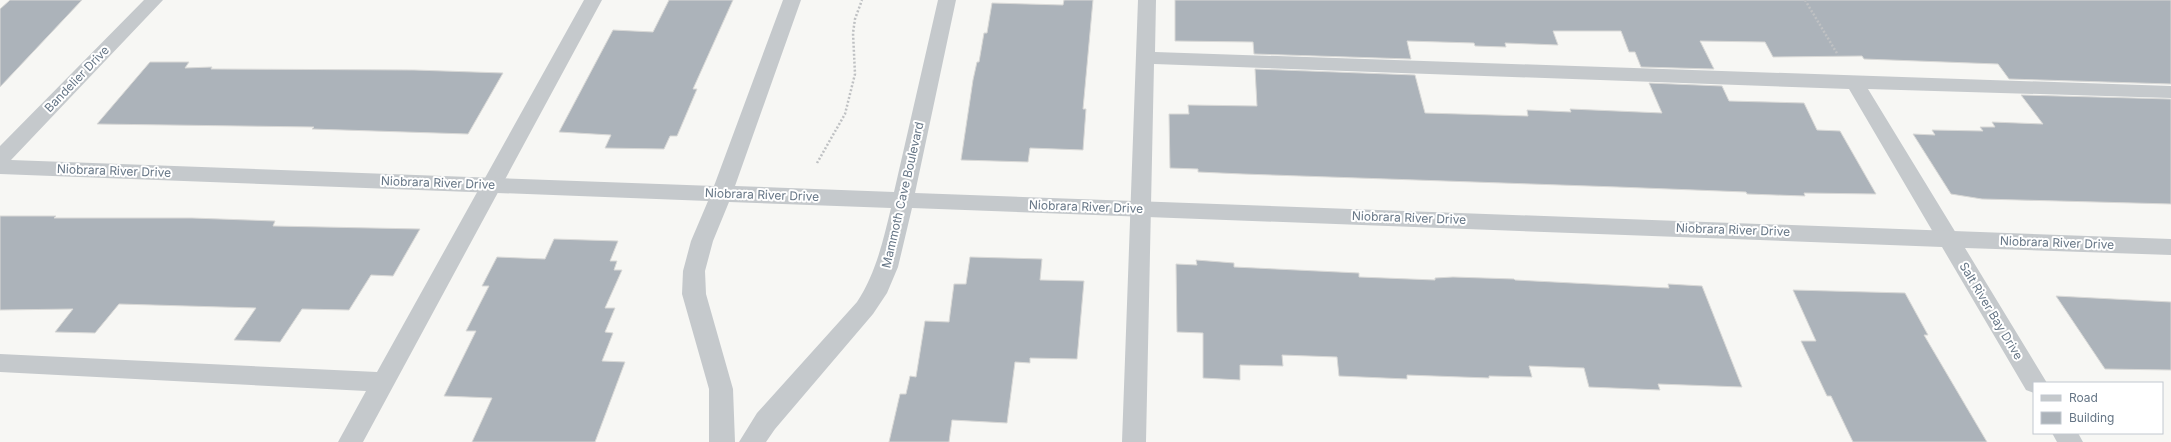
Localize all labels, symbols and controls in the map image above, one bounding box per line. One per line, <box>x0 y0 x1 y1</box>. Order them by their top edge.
street label: Bandelier Drive <box>41 42 112 115</box>
street label: Mammoth Cave Boulevard <box>878 120 927 269</box>
street label: Niobrara River Drive <box>57 161 171 180</box>
street label: Niobrara River Drive <box>381 173 495 192</box>
street label: Niobrara River Drive <box>705 185 819 204</box>
street label: Niobrara River Drive <box>1029 197 1143 216</box>
street label: Niobrara River Drive <box>1352 208 1466 227</box>
street label: Niobrara River Drive <box>1676 220 1790 239</box>
street label: Niobrara River Drive <box>2000 233 2114 252</box>
street label: Salt River Bay Drive <box>1956 259 2026 362</box>
legend <box>2033 382 2163 434</box>
text: Road <box>2069 390 2098 405</box>
text: Building <box>2069 410 2114 425</box>

